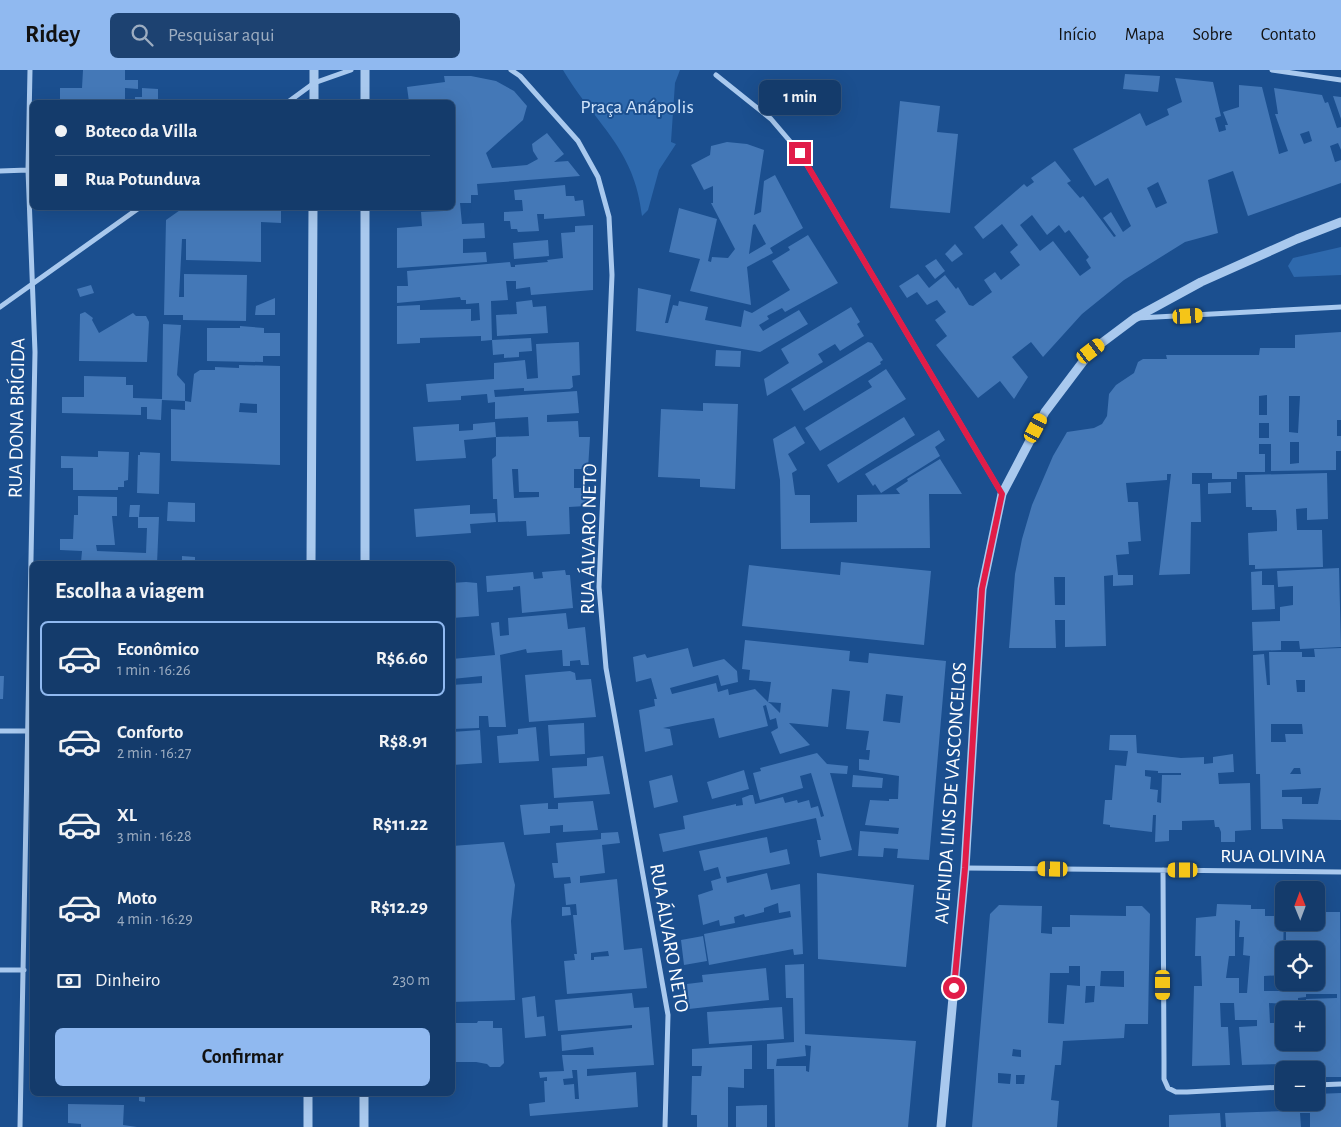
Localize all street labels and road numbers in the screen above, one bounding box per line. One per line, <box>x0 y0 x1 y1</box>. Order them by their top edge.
street label: RUA DONA BRÍGIDA <box>5 337 28 498</box>
street label: RUA ÁLVARO NETO <box>577 463 600 615</box>
street label: AVENIDA LINS DE VASCONCELOS <box>932 661 970 925</box>
street label: RUA OLIVINA <box>1220 846 1326 866</box>
street label: RUA ÁLVARO NETO <box>646 862 693 1014</box>

